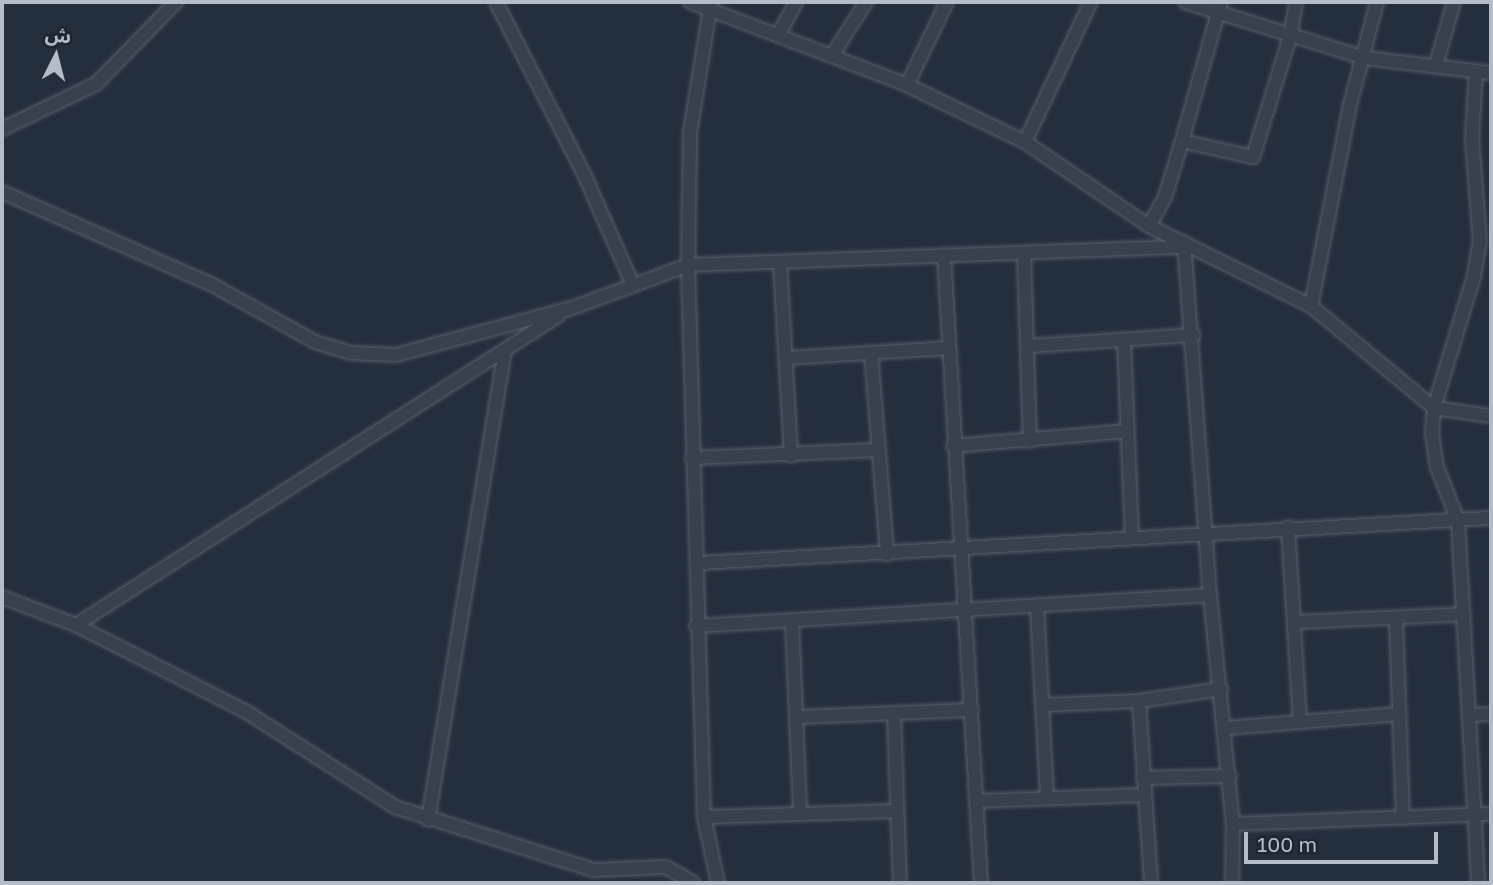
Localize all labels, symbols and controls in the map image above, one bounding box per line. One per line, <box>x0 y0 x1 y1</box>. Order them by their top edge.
north arrow <box>21 21 91 91</box>
text: ش <box>44 22 72 47</box>
scale bar <box>1248 818 1442 862</box>
text: 100 m <box>1257 831 1317 857</box>

